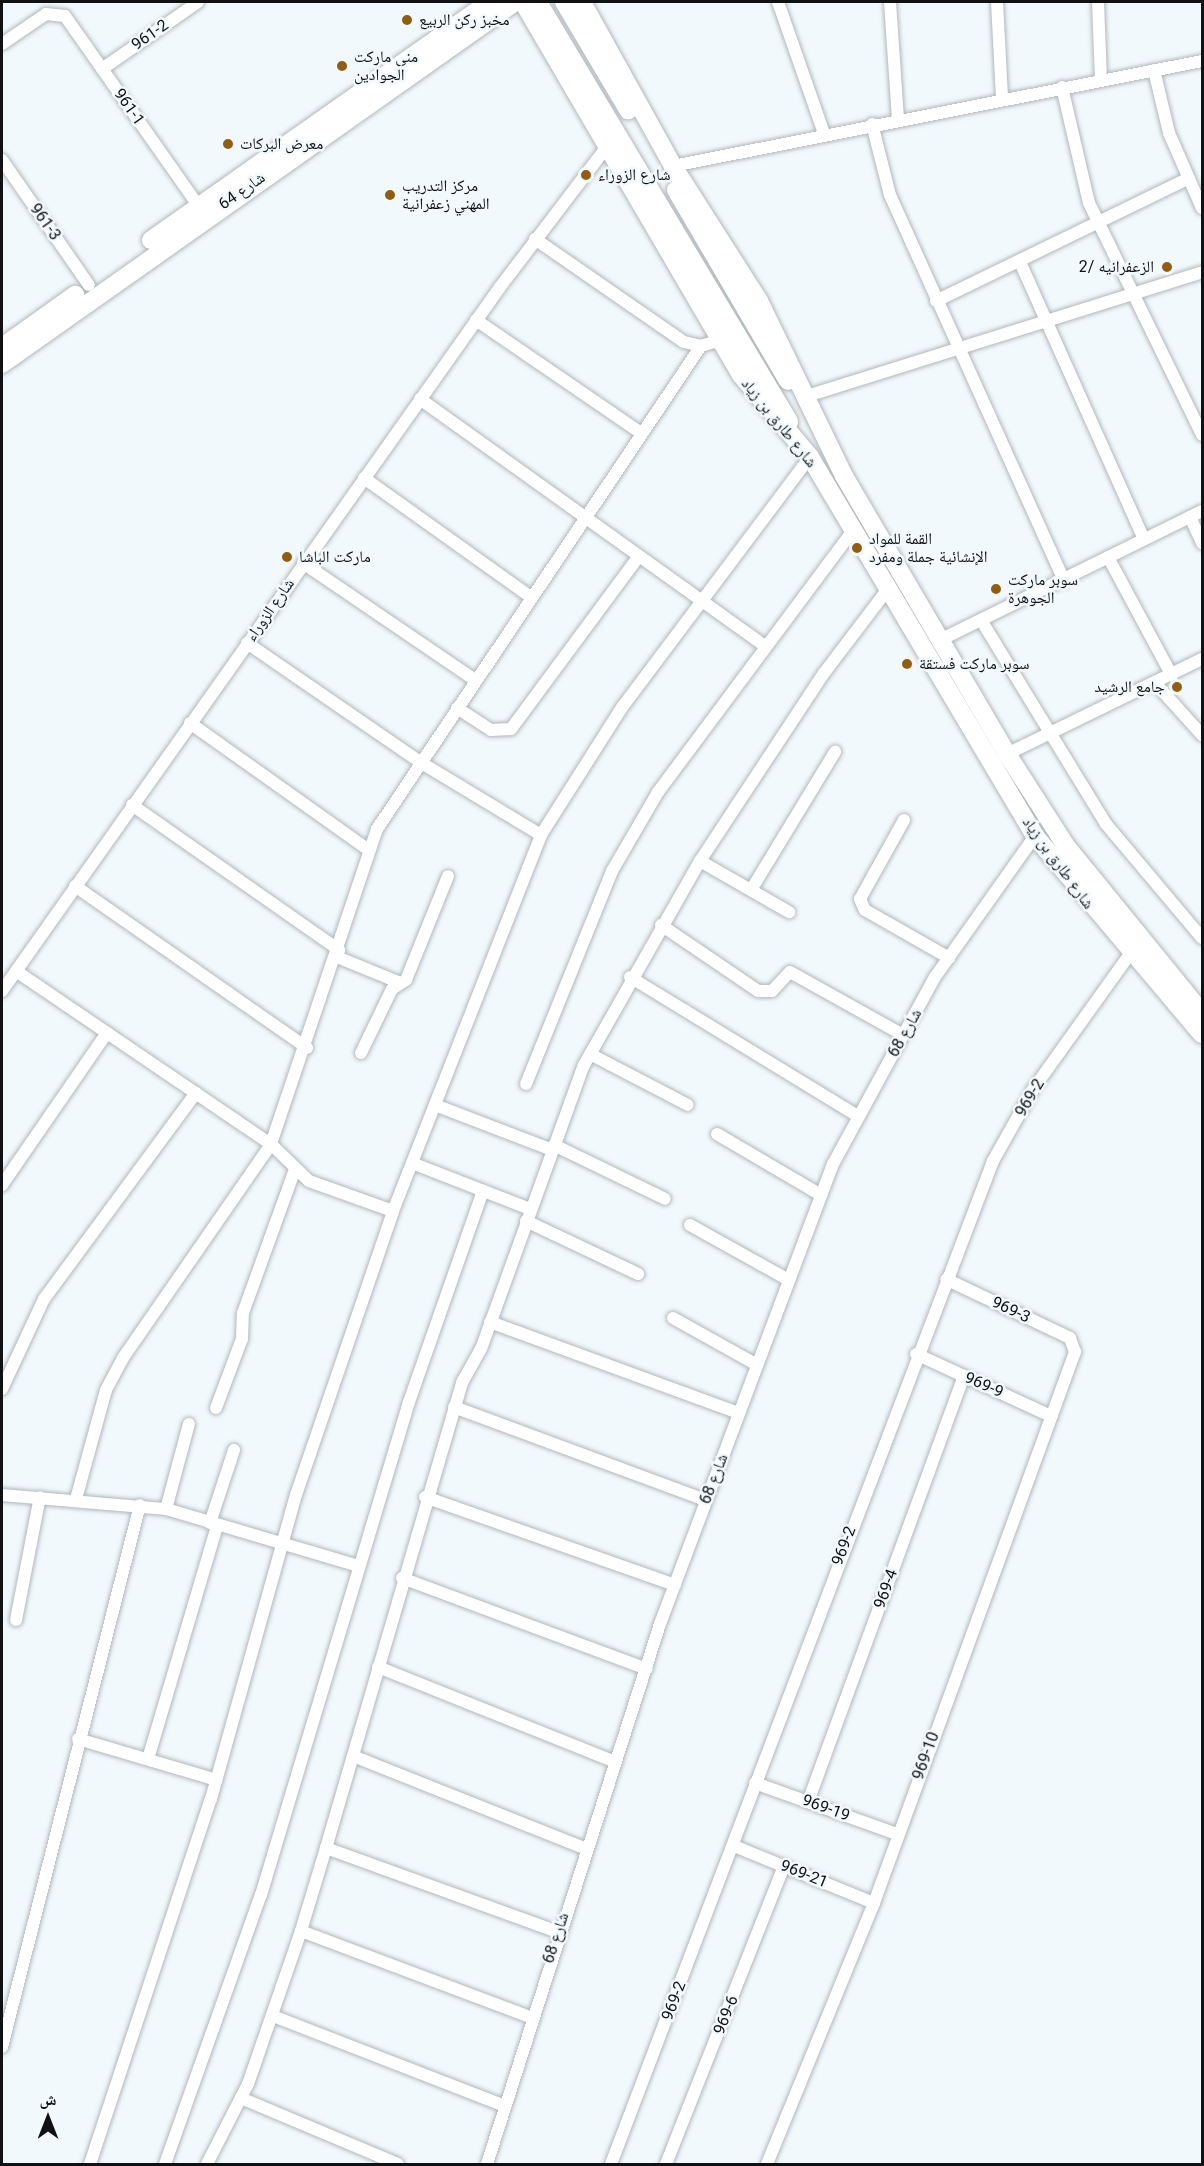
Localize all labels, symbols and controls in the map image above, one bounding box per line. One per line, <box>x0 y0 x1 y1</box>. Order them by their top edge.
place label: مخبز ركن الربيع <box>419 10 510 30</box>
marker: مخبز ركن الربيع <box>400 13 414 27</box>
street label: 961-2 <box>128 16 172 54</box>
place label: مني ماركت الجوادين <box>354 47 418 85</box>
marker: مني ماركت الجوادين <box>335 59 349 73</box>
street label: 961-1 <box>110 85 148 129</box>
place label: معرض البركات <box>240 134 323 154</box>
marker: معرض البركات <box>221 137 235 151</box>
place label: شارع الزوراء <box>598 165 671 185</box>
street label: شارع 64 <box>215 168 269 214</box>
marker: شارع الزوراء <box>579 168 593 182</box>
place label: مركز التدريب المهني زعفرانية <box>402 176 490 214</box>
marker: مركز التدريب المهني زعفرانية <box>383 188 397 202</box>
street label: 961-3 <box>26 200 64 244</box>
place label: الزعفرانيه /2 <box>1079 257 1154 277</box>
marker: الزعفرانيه /2 <box>1158 258 1176 276</box>
street label: شارع طارق بن زياد <box>737 374 821 472</box>
place label: القمة للمواد الإنشائية جملة ومفرد <box>869 529 987 567</box>
marker: القمة للمواد الإنشائية جملة ومفرد <box>850 541 864 555</box>
place label: ماركت الباشا <box>299 547 371 567</box>
marker: ماركت الباشا <box>280 550 294 564</box>
place label: سوبر ماركت الجوهرة <box>1008 570 1078 608</box>
street label: شارع الزوراء <box>241 575 299 645</box>
marker: سوبر ماركت الجوهرة <box>989 582 1003 596</box>
place label: سوبر ماركت فستقة <box>919 654 1030 674</box>
marker: سوبر ماركت فستقة <box>900 657 914 671</box>
place label: جامع الرشيد <box>1094 677 1165 697</box>
marker: جامع الرشيد <box>1170 680 1184 694</box>
street label: شارع طارق بن زياد <box>1018 813 1098 913</box>
street label: شارع 68 <box>884 1005 926 1061</box>
street label: 969-2 <box>1011 1076 1049 1120</box>
street label: 969-3 <box>989 1293 1033 1327</box>
street label: 969-9 <box>962 1368 1006 1402</box>
street label: شارع 68 <box>696 1451 732 1507</box>
street label: 969-2 <box>828 1524 860 1568</box>
street label: 969-4 <box>870 1567 902 1611</box>
street label: 969-10 <box>909 1730 943 1782</box>
street label: 969-19 <box>800 1791 852 1825</box>
street label: 969-21 <box>778 1856 830 1892</box>
street label: شارع 68 <box>539 1910 573 1966</box>
street label: 969-2 <box>658 1979 690 2023</box>
street label: 969-6 <box>710 1993 742 2037</box>
north arrow <box>18 2088 78 2148</box>
text: ش <box>40 2090 56 2109</box>

